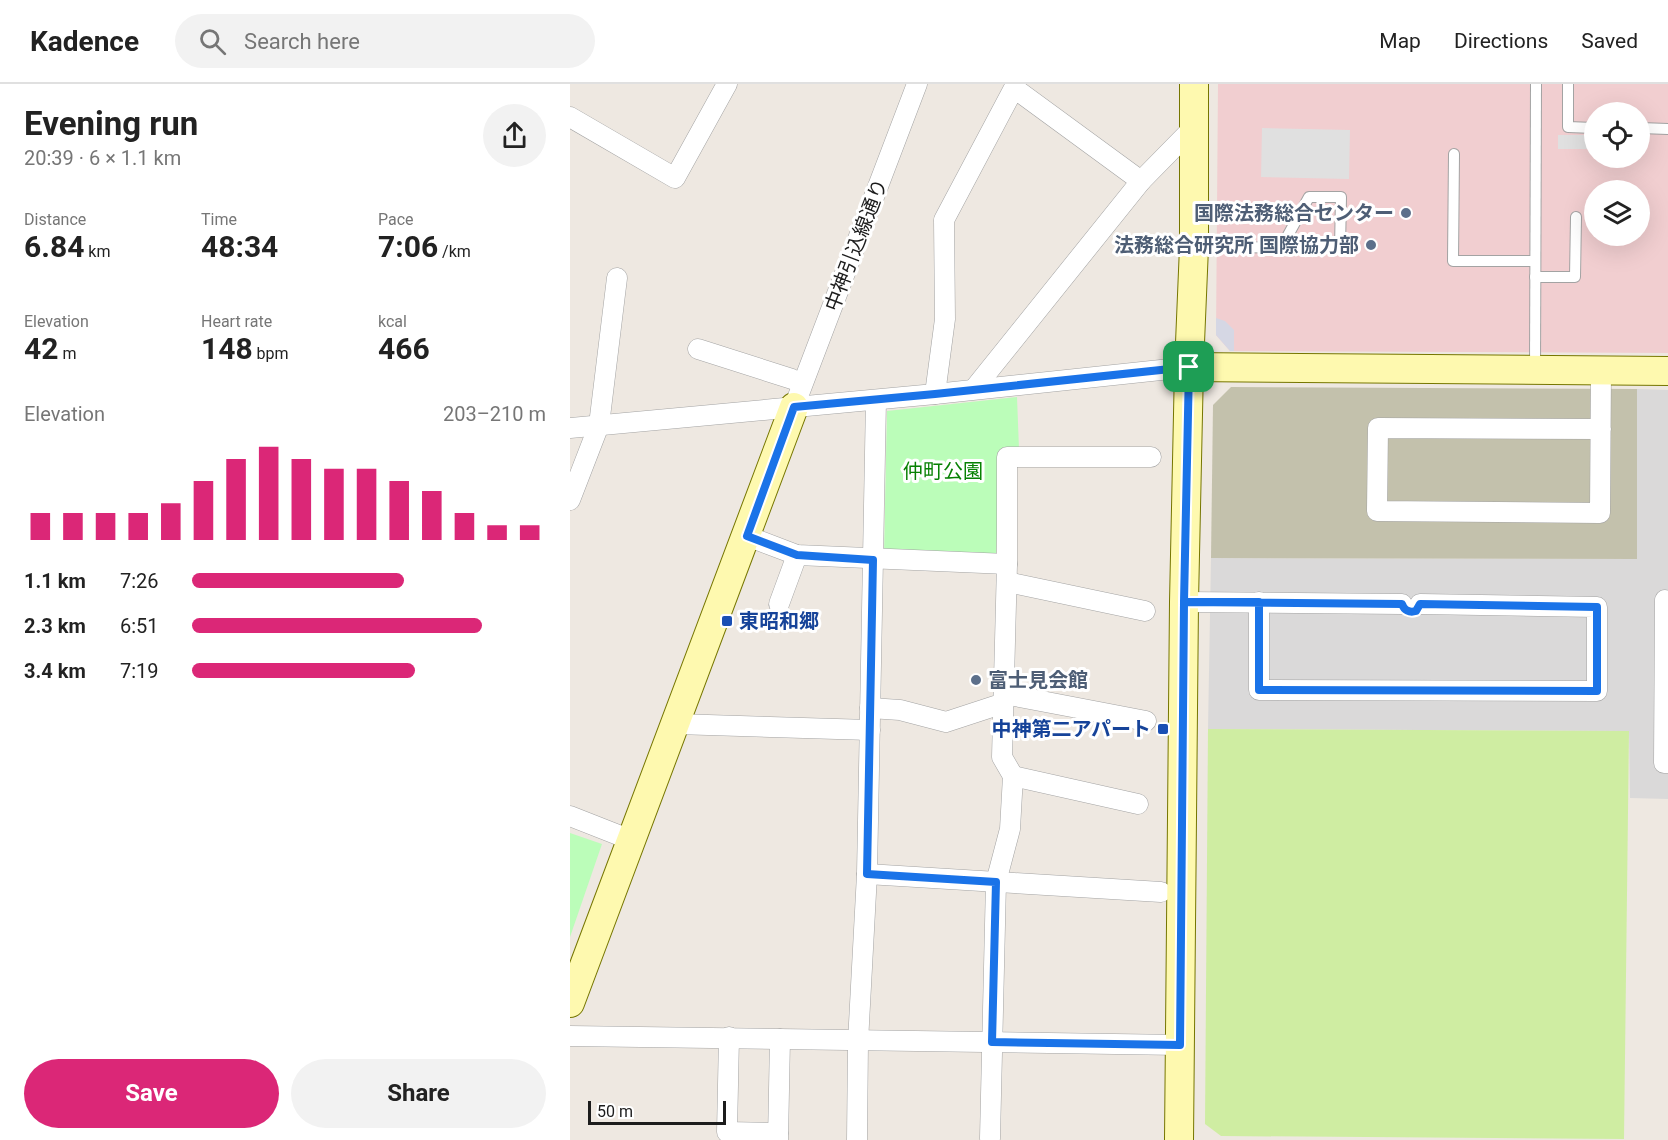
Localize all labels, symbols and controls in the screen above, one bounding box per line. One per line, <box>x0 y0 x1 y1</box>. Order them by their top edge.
search box <box>175 14 595 68</box>
text: Kadence <box>30 25 139 58</box>
icon: search <box>196 25 229 58</box>
text: Search here <box>244 29 360 54</box>
text: Map <box>1379 29 1421 53</box>
text: Directions <box>1454 29 1548 53</box>
text: Saved <box>1581 29 1638 53</box>
map controls <box>1584 102 1650 246</box>
button: locate <box>1584 102 1650 168</box>
text: Evening run <box>24 104 198 143</box>
button: share <box>483 104 546 167</box>
text: 20:39 · 6 × 1.1 km <box>24 146 181 170</box>
street label: 中神引込線通り <box>820 175 892 315</box>
button: layers <box>1584 180 1650 246</box>
place label: 国際法務総合センター <box>1194 201 1394 225</box>
marker: 国際法務総合センター <box>1399 206 1413 220</box>
text: Distance <box>24 210 86 229</box>
text: Time <box>201 210 237 229</box>
text: Pace <box>378 210 414 229</box>
text: 6.84 <box>24 229 84 264</box>
text: 48:34 <box>201 229 278 264</box>
text: 7:06 <box>378 229 438 264</box>
place label: 法務総合研究所 国際協力部 <box>1114 233 1359 257</box>
marker: 法務総合研究所 国際協力部 <box>1364 238 1378 252</box>
text: km <box>84 242 110 261</box>
text: /km <box>438 242 471 261</box>
text: Elevation <box>24 312 89 331</box>
text: Heart rate <box>201 312 272 331</box>
text: kcal <box>378 312 407 331</box>
text: 42 <box>24 331 58 366</box>
text: 148 <box>201 331 253 366</box>
text: 466 <box>378 331 430 366</box>
pin <box>1163 341 1214 392</box>
text: m <box>58 344 76 363</box>
text: bpm <box>253 344 289 363</box>
icon: arrive <box>1172 350 1205 383</box>
text: Elevation <box>24 402 105 426</box>
text: 203–210 m <box>443 402 546 426</box>
park label: 仲町公園 <box>903 459 983 483</box>
text: 1.1 km <box>24 569 86 593</box>
text: 7:26 <box>120 569 159 593</box>
place label: 東昭和郷 <box>739 609 819 633</box>
text: 2.3 km <box>24 614 86 638</box>
text: 6:51 <box>120 614 159 638</box>
marker: 東昭和郷 <box>720 614 734 628</box>
text: 3.4 km <box>24 659 86 683</box>
text: 7:19 <box>120 659 159 683</box>
place label: 富士見会館 <box>988 668 1088 692</box>
marker: 富士見会館 <box>969 673 983 687</box>
place label: 中神第二アパート <box>991 717 1151 741</box>
marker: 中神第二アパート <box>1156 722 1170 736</box>
button: Save <box>24 1059 279 1128</box>
button: Share <box>291 1059 546 1128</box>
scale bar <box>588 1098 726 1126</box>
text: 50 m <box>597 1102 633 1121</box>

